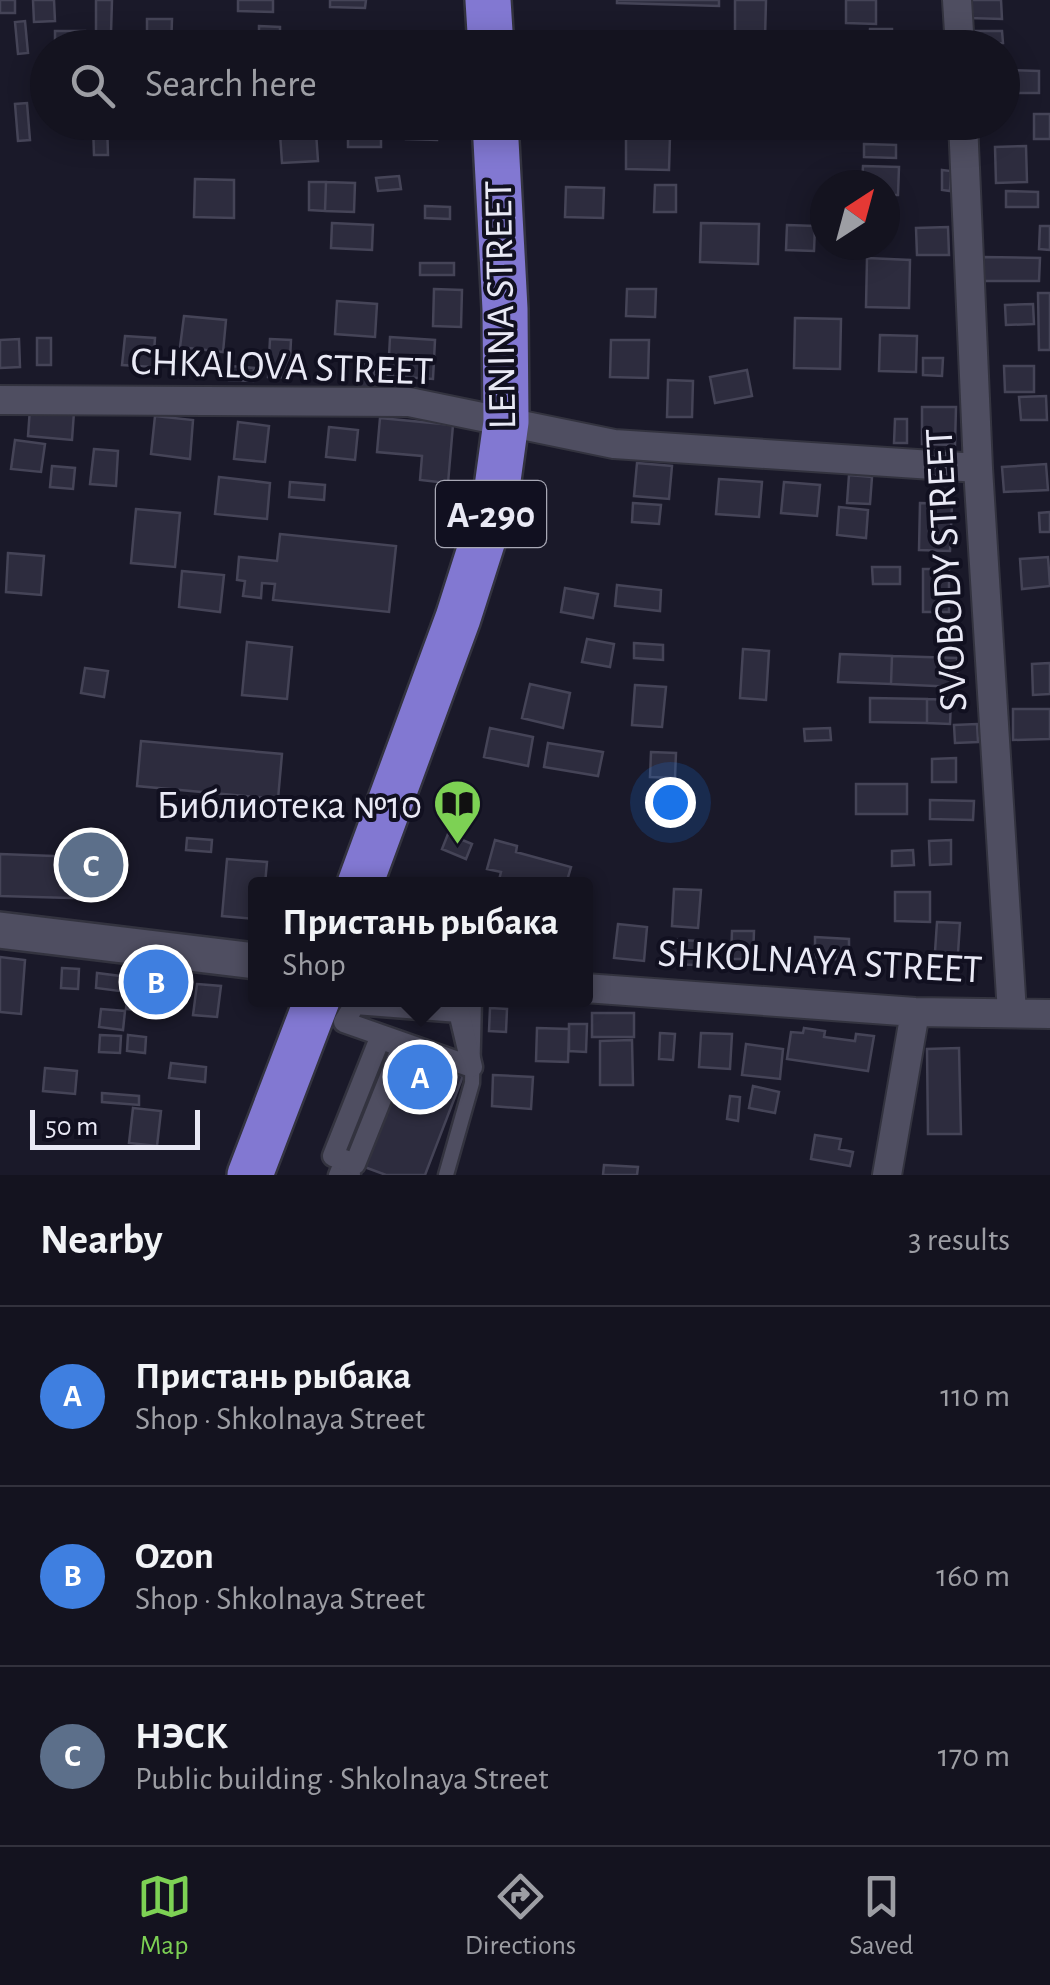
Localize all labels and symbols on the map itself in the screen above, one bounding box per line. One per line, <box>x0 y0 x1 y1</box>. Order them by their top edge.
north arrow <box>810 170 900 260</box>
street label: LENINA STREET <box>479 180 523 430</box>
street label: CHKALOVA STREET <box>130 342 434 392</box>
street label: SVOBODY STREET <box>920 427 974 712</box>
road number: А-290 <box>436 481 546 547</box>
your location <box>645 777 696 828</box>
library icon: Библиотека №10 <box>431 778 483 846</box>
place label: Библиотека №10 <box>156 786 422 826</box>
pin: C <box>58 828 124 902</box>
street label: SHKOLNAYA STREET <box>657 934 983 990</box>
pin: B <box>124 944 188 1020</box>
pin: A <box>388 1040 452 1114</box>
scale bar <box>30 1105 200 1150</box>

